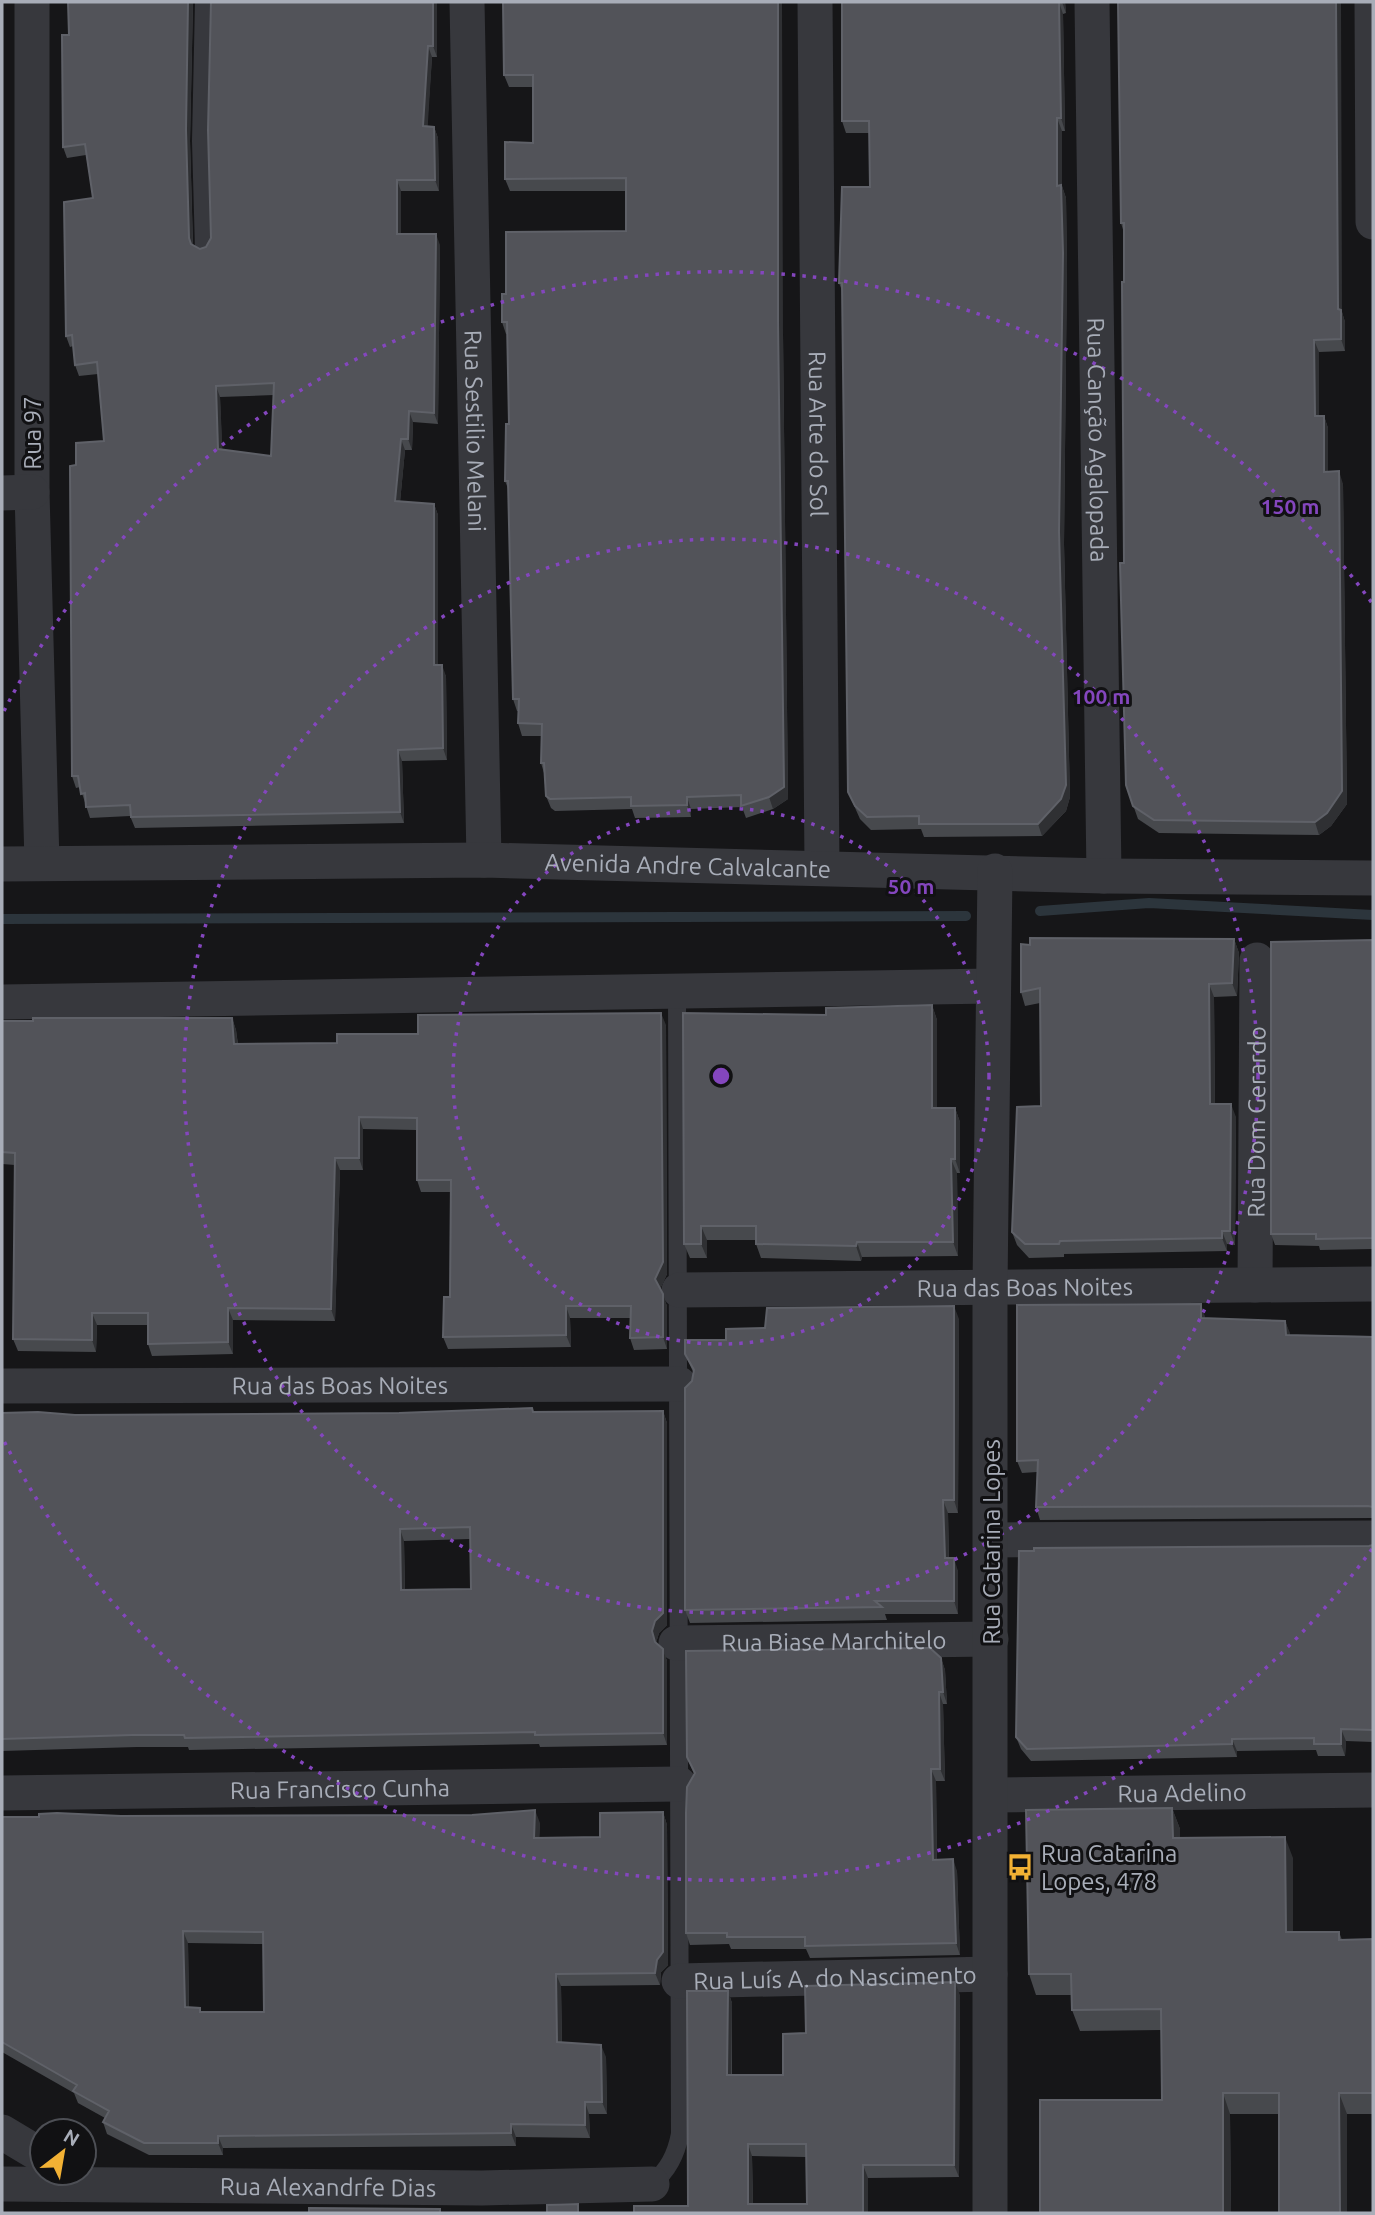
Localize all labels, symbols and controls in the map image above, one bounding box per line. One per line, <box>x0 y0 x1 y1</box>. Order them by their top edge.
street label: Rua Canção Agalopada <box>1083 317 1113 563</box>
street label: Rua Sestilio Melani <box>460 330 491 532</box>
street label: Rua Arte do Sol <box>804 351 833 517</box>
street label: Rua 97 <box>19 396 46 470</box>
text: 150 m <box>1261 494 1319 518</box>
text: 100 m <box>1072 684 1130 708</box>
street label: Avenida Andre Calvalcante <box>544 848 831 882</box>
text: 50 m <box>888 874 934 898</box>
street label: Rua Dom Gerardo <box>1242 1026 1270 1218</box>
centre of rings <box>709 1064 733 1088</box>
street label: Rua das Boas Noites <box>917 1273 1133 1301</box>
street label: Rua das Boas Noites <box>232 1371 448 1399</box>
street label: Rua Catarina Lopes <box>978 1439 1005 1645</box>
street label: Rua Biase Marchitelo <box>721 1626 947 1656</box>
street label: Rua Francisco Cunha <box>230 1774 450 1803</box>
street label: Rua Adelino <box>1117 1778 1247 1807</box>
place label: Rua Catarina Lopes, 478 <box>1041 1840 1177 1895</box>
bus stop icon: Rua Catarina Lopes, 478 <box>1005 1852 1035 1882</box>
street label: Rua Luís A. do Nascimento <box>693 1961 977 1994</box>
north arrow <box>28 2117 98 2187</box>
text: N <box>60 2124 84 2151</box>
street label: Rua Alexandrfe Dias <box>220 2172 436 2201</box>

